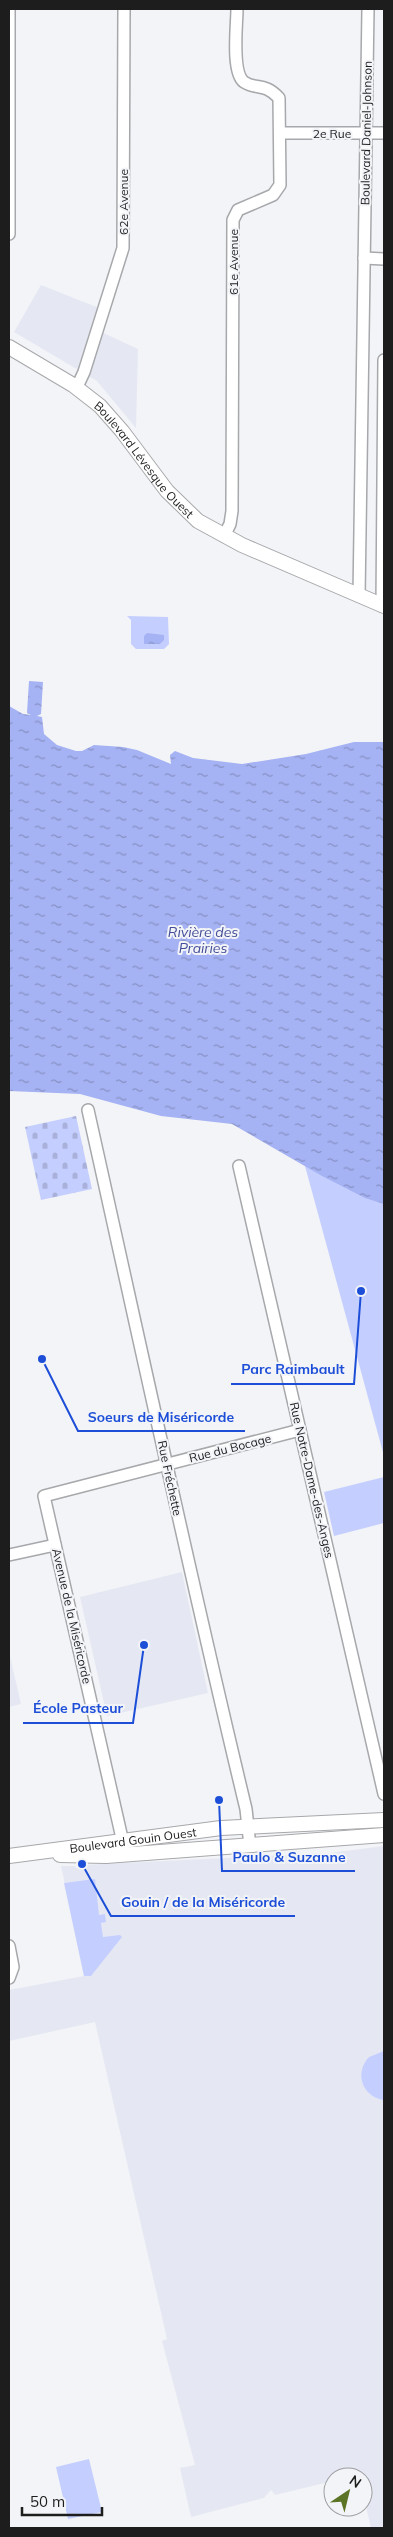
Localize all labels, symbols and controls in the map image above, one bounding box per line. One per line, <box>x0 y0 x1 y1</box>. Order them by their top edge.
street label: Boulevard Daniel-Johnson <box>357 61 375 205</box>
street label: 2e Rue <box>313 126 351 141</box>
street label: 62e Avenue <box>116 169 131 235</box>
street label: 61e Avenue <box>226 229 241 295</box>
street label: Boulevard Lévesque Ouest <box>92 397 197 521</box>
water label: Rivière des Prairies <box>168 923 238 957</box>
callout: Parc Raimbault <box>231 1355 354 1384</box>
text: Parc Raimbault <box>241 1360 345 1378</box>
street label: Rue Notre-Dame-des-Anges <box>287 1400 337 1560</box>
callout: Soeurs de Miséricorde <box>78 1402 245 1431</box>
text: Soeurs de Miséricorde <box>88 1408 235 1426</box>
street label: Rue du Bocage <box>187 1431 273 1465</box>
street label: Rue Fréchette <box>155 1439 185 1517</box>
street label: Avenue de la Miséricorde <box>49 1547 95 1685</box>
callout: École Pasteur <box>23 1694 133 1723</box>
text: École Pasteur <box>33 1699 124 1717</box>
street label: Boulevard Gouin Ouest <box>69 1824 197 1855</box>
callout: Paulo & Suzanne <box>222 1842 355 1871</box>
text: Paulo & Suzanne <box>232 1848 346 1866</box>
callout: Gouin / de la Miséricorde <box>111 1887 295 1916</box>
text: Gouin / de la Miséricorde <box>121 1893 285 1911</box>
north arrow <box>323 2467 373 2517</box>
text: N <box>346 2471 365 2492</box>
scale bar <box>22 2484 102 2516</box>
text: 50 m <box>30 2492 65 2511</box>

